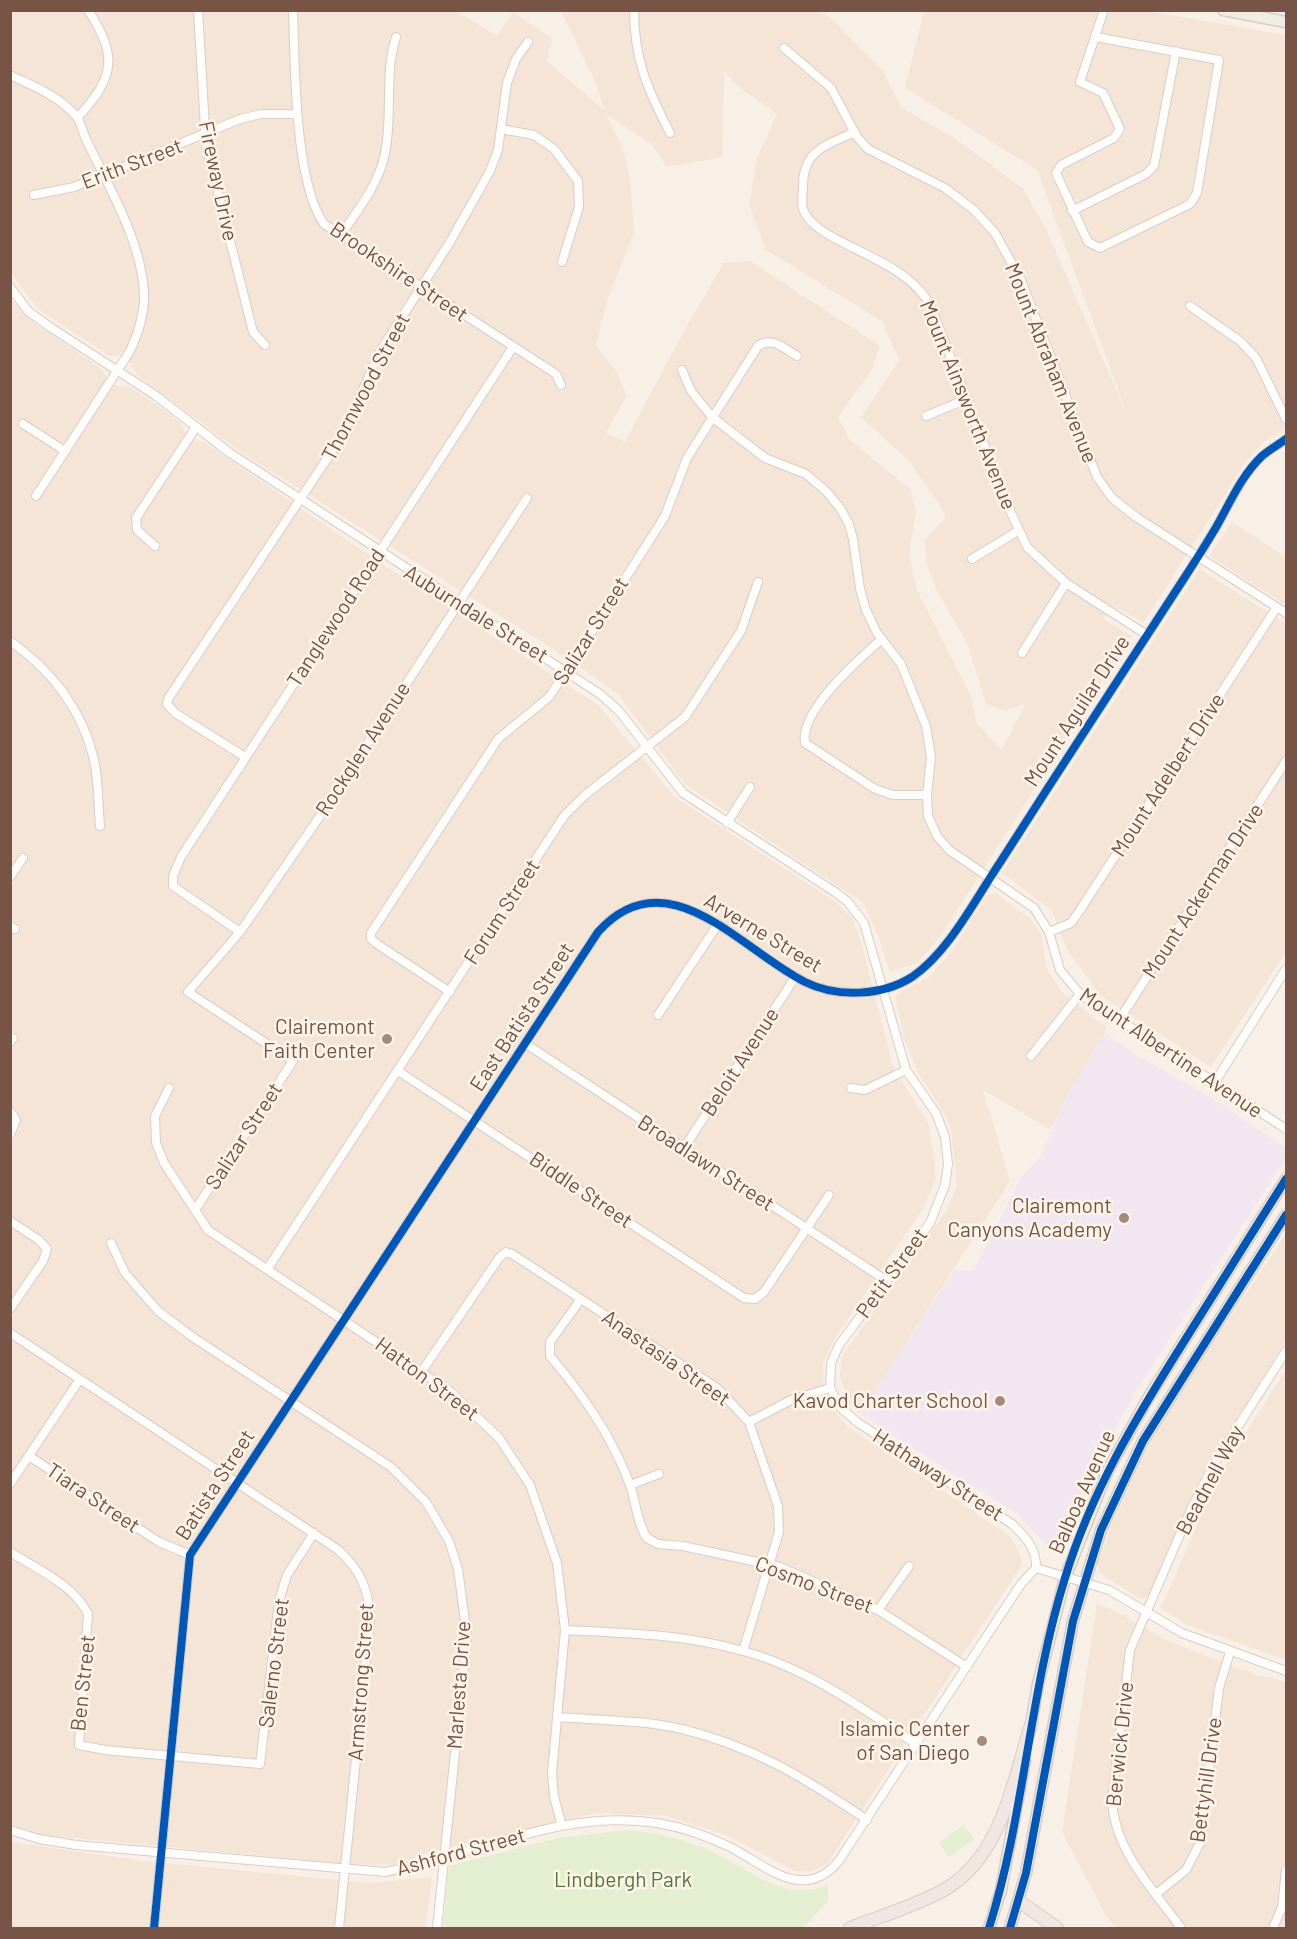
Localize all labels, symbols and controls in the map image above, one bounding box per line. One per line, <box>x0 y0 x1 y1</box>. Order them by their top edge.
street label: Fireway Drive <box>193 119 243 243</box>
street label: Erith Street <box>78 133 186 195</box>
street label: Brookshire Street <box>325 217 473 327</box>
street label: Mount Abraham Avenue <box>999 259 1103 467</box>
street label: Mount Ainsworth Avenue <box>914 297 1022 513</box>
street label: Thornwood Street <box>316 309 416 465</box>
street label: Tanglewood Road <box>282 544 390 692</box>
street label: Auburndale Street <box>399 560 553 668</box>
street label: Salizar Street <box>548 572 634 690</box>
street label: Mount Aguilar Drive <box>1019 631 1135 791</box>
street label: Rockglen Avenue <box>310 677 416 821</box>
street label: Mount Adelbert Drive <box>1106 688 1230 862</box>
street label: Mount Ackerman Drive <box>1137 799 1269 983</box>
street label: Forum Street <box>459 855 545 969</box>
street label: Arverne Street <box>699 888 827 978</box>
street label: East Batista Street <box>465 938 579 1096</box>
street label: Mount Albertine Avenue <box>1075 982 1267 1124</box>
street label: Beloit Avenue <box>696 1003 784 1121</box>
place label: Clairemont Faith Center <box>263 1014 375 1064</box>
marker: Clairemont Faith Center <box>380 1032 394 1046</box>
street label: Salizar Street <box>200 1078 288 1194</box>
street label: Broadlawn Street <box>633 1109 779 1217</box>
street label: Biddle Street <box>525 1146 637 1234</box>
place label: Clairemont Canyons Academy <box>948 1193 1112 1243</box>
marker: Clairemont Canyons Academy <box>1117 1211 1131 1225</box>
street label: Petit Street <box>851 1223 933 1323</box>
street label: Anastasia Street <box>597 1304 735 1412</box>
street label: Hatton Street <box>370 1332 484 1426</box>
place label: Kavod Charter School <box>793 1388 988 1414</box>
marker: Kavod Charter School <box>993 1394 1007 1408</box>
street label: Beadnell Way <box>1171 1421 1249 1539</box>
street label: Hathaway Street <box>868 1423 1008 1527</box>
street label: Batista Street <box>170 1425 260 1545</box>
street label: Balboa Avenue <box>1043 1426 1121 1558</box>
street label: Tiara Street <box>41 1457 145 1539</box>
street label: Cosmo Street <box>751 1551 877 1619</box>
street label: Salerno Street <box>254 1597 294 1729</box>
street label: Armstrong Street <box>343 1602 379 1762</box>
street label: Marlesta Drive <box>442 1620 476 1750</box>
street label: Ben Street <box>65 1633 101 1733</box>
street label: Berwick Drive <box>1101 1680 1139 1808</box>
place label: Islamic Center of San Diego <box>840 1716 970 1766</box>
street label: Bettyhill Drive <box>1185 1716 1227 1844</box>
marker: Islamic Center of San Diego <box>975 1734 989 1748</box>
street label: Ashford Street <box>394 1823 528 1881</box>
park label: Lindbergh Park <box>554 1867 692 1893</box>

